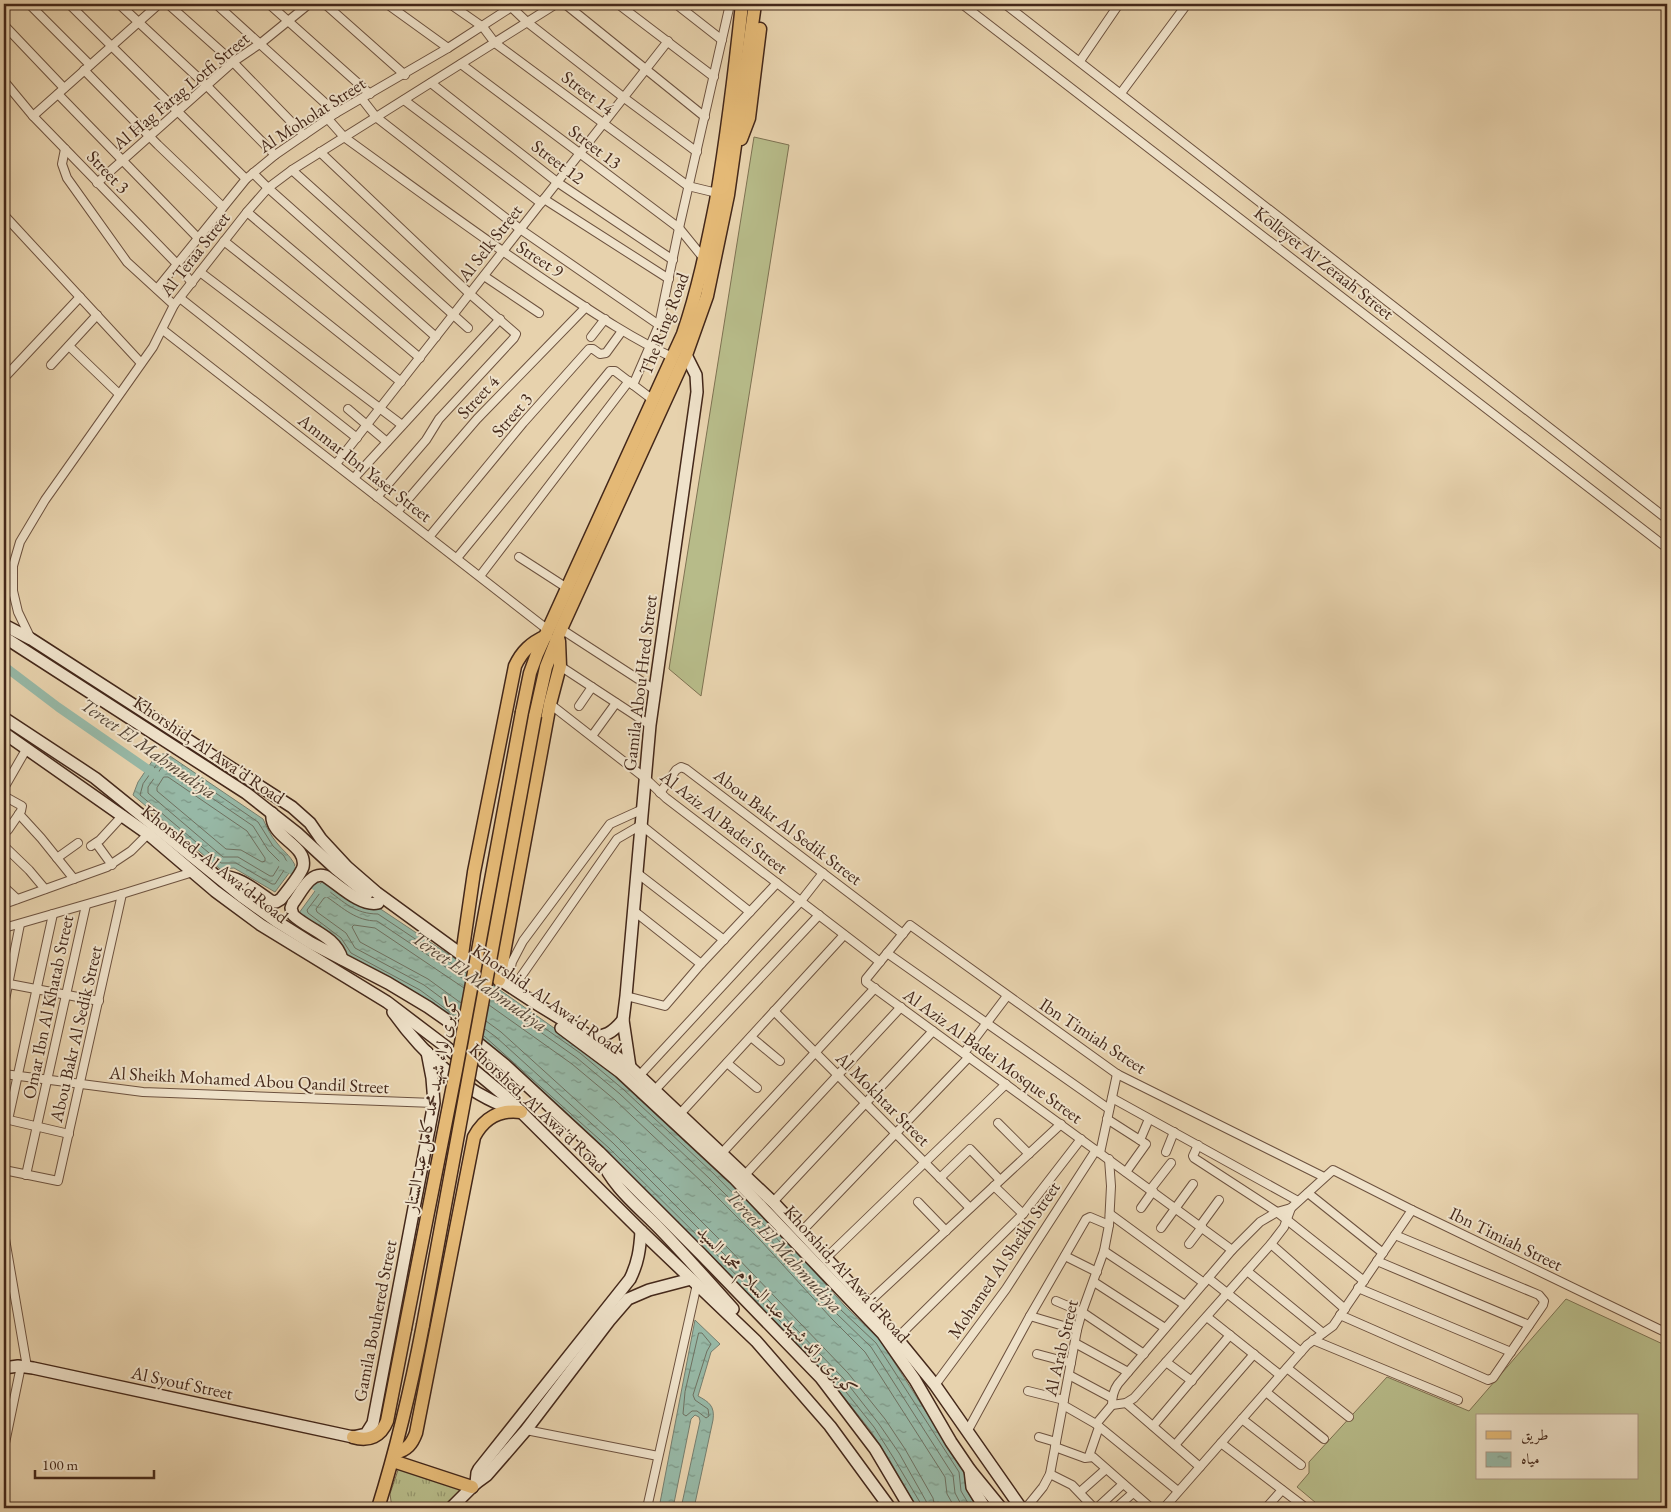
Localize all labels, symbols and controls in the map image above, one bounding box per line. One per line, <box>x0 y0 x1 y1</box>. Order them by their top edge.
street label: Al Hag Farag Lotfi Street <box>107 26 254 155</box>
street label: Street 14 <box>557 65 620 120</box>
street label: Al Moholat Street <box>253 71 370 158</box>
street label: Street 13 <box>564 119 626 174</box>
street label: Street 12 <box>527 134 590 189</box>
street label: Street 3 <box>82 145 135 198</box>
street label: Al Selk Street <box>452 199 527 287</box>
street label: Kolleyet Al Zeraah Street <box>1250 201 1399 325</box>
street label: Al Teraa Street <box>154 207 235 301</box>
street label: Street 9 <box>512 235 569 283</box>
street label: The Ring Road <box>633 269 694 378</box>
street label: Street 4 <box>452 370 504 423</box>
street label: Street 3 <box>486 388 537 442</box>
street label: Ammar Ibn Yaser Street <box>293 408 437 527</box>
street label: Gamila Abou Hred Street <box>617 593 662 772</box>
street label: Khorshid, Al Awa'd Road <box>129 690 290 809</box>
water label: Tereet El Mahmudiya <box>76 692 221 805</box>
street label: Abou Bakr Al Sedik Street <box>709 763 867 890</box>
street label: Al Aziz Al Badei Street <box>655 764 793 879</box>
street label: Khorshed, Al Awa'd Road <box>137 799 294 929</box>
street label: Omar Ibn Al Khatab Street <box>17 913 78 1101</box>
water label: Tereet El Mahmudiya <box>407 925 552 1038</box>
street label: Khorshid, Al Awa'd Road <box>468 938 627 1059</box>
street label: Abou Bakr Al Sedik Street <box>44 943 107 1125</box>
street label: Al Aziz Al Badei Mosque Street <box>898 982 1088 1129</box>
street label: Ibn Timiah Street <box>1035 992 1151 1079</box>
street label: كوبرى لواء شهيد محمد كامل عبد الستار <box>398 994 465 1216</box>
street label: Khorshed, Al Awa'd Road <box>465 1038 613 1178</box>
street label: Al Mokhtar Street <box>830 1046 936 1151</box>
street label: Al Sheikh Mohamed Abou Qandil Street <box>107 1061 390 1098</box>
street label: Mohamed Al Sheikh Street <box>942 1176 1065 1343</box>
water label: Tereet El Mahmudiya <box>721 1184 848 1318</box>
street label: Khorshid, Al Awa'd Road <box>779 1200 916 1348</box>
street label: Ibn Timiah Street <box>1446 1201 1567 1276</box>
street label: كوبرى رائد شهيد عبد السلام محمد السيد <box>689 1220 862 1403</box>
street label: Gamila Bouhered Street <box>348 1238 402 1404</box>
street label: Al Arab Street <box>1038 1297 1083 1399</box>
street label: Al Syouf Street <box>128 1360 235 1405</box>
legend <box>1476 1414 1638 1480</box>
text: طريق <box>1521 1425 1548 1445</box>
scale bar <box>35 1447 154 1479</box>
text: مياه <box>1521 1449 1539 1468</box>
text: 100 m <box>42 1455 79 1474</box>

